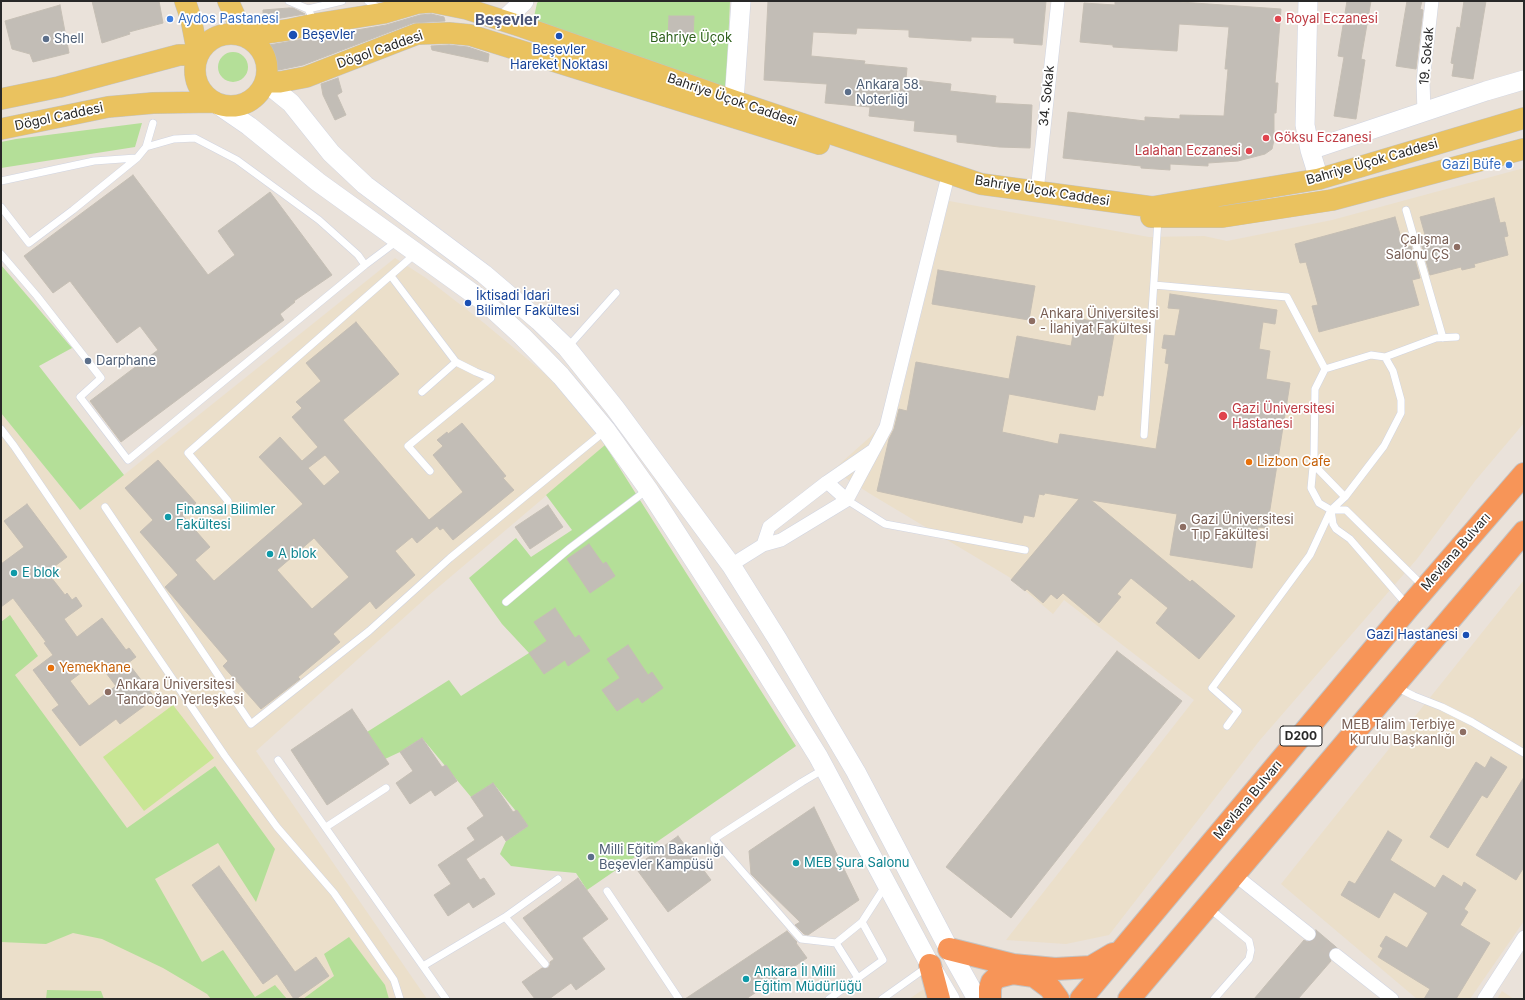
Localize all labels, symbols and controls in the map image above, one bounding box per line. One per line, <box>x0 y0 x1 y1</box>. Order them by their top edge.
place label: Aydos Pastanesi <box>178 11 279 27</box>
district label: Beşevler <box>475 11 539 29</box>
place label: Royal Eczanesi <box>1286 11 1378 27</box>
marker: Aydos Pastanesi <box>165 14 175 24</box>
marker: Royal Eczanesi <box>1273 14 1283 24</box>
street label: 19. Sokak <box>1417 26 1437 86</box>
place label: Beşevler <box>302 27 355 43</box>
street label: Dögol Caddesi <box>335 28 425 72</box>
marker: Beşevler <box>287 29 299 41</box>
park label: Bahriye Üçok <box>650 30 732 46</box>
place label: Shell <box>54 31 84 47</box>
marker: Beşevler Hareket Noktası <box>554 31 564 41</box>
marker: Shell <box>41 34 51 44</box>
place label: Beşevler Hareket Noktası <box>510 42 608 73</box>
street label: 34. Sokak <box>1036 65 1058 127</box>
street label: Bahriye Üçok Caddesi <box>665 70 799 130</box>
place label: Ankara 58. Noterliği <box>856 77 922 108</box>
marker: Ankara 58. Noterliği <box>843 87 853 97</box>
street label: Dögol Caddesi <box>13 100 105 134</box>
place label: Göksu Eczanesi <box>1274 130 1372 146</box>
marker: Göksu Eczanesi <box>1261 133 1271 143</box>
street label: Bahriye Üçok Caddesi <box>1304 136 1440 188</box>
place label: Lalahan Eczanesi <box>1135 143 1241 159</box>
marker: Lalahan Eczanesi <box>1244 146 1254 156</box>
place label: Gazi Büfe <box>1442 157 1501 173</box>
marker: Gazi Büfe <box>1504 160 1514 170</box>
street label: Bahriye Üçok Caddesi <box>974 173 1110 209</box>
place label: Çalışma Salonu ÇS <box>1386 232 1449 263</box>
marker: Çalışma Salonu ÇS <box>1452 242 1462 252</box>
place label: İktisadi İdari Bilimler Fakültesi <box>476 288 579 319</box>
marker: İktisadi İdari Bilimler Fakültesi <box>463 298 473 308</box>
place label: Ankara Üniversitesi - İlahiyat Fakültesi <box>1040 306 1159 337</box>
marker: Ankara Üniversitesi - İlahiyat Fakültesi <box>1027 316 1037 326</box>
place label: Darphane <box>96 353 156 369</box>
marker: Darphane <box>83 356 93 366</box>
place label: Gazi Üniversitesi Hastanesi <box>1232 401 1335 432</box>
marker: Gazi Üniversitesi Hastanesi <box>1217 410 1229 422</box>
place label: Lizbon Cafe <box>1257 454 1331 470</box>
marker: Lizbon Cafe <box>1244 457 1254 467</box>
place label: Finansal Bilimler Fakültesi <box>176 502 275 533</box>
street label: Mevlana Bulvarı <box>1418 510 1494 594</box>
marker: Finansal Bilimler Fakültesi <box>163 512 173 522</box>
place label: Gazi Üniversitesi Tıp Fakültesi <box>1191 512 1294 543</box>
marker: Gazi Üniversitesi Tıp Fakültesi <box>1178 522 1188 532</box>
place label: A blok <box>278 546 317 562</box>
marker: A blok <box>265 549 275 559</box>
place label: E blok <box>22 565 60 581</box>
marker: E blok <box>9 568 19 578</box>
place label: Gazi Hastanesi <box>1366 627 1458 643</box>
marker: Gazi Hastanesi <box>1461 630 1471 640</box>
place label: Yemekhane <box>59 660 131 676</box>
marker: Yemekhane <box>46 663 56 673</box>
place label: Ankara Üniversitesi Tandoğan Yerleşkesi <box>116 677 243 708</box>
marker: Ankara Üniversitesi Tandoğan Yerleşkesi <box>103 687 113 697</box>
place label: MEB Talim Terbiye Kurulu Başkanlığı <box>1341 717 1455 748</box>
road number: D200 <box>1280 726 1322 746</box>
marker: MEB Talim Terbiye Kurulu Başkanlığı <box>1458 727 1468 737</box>
street label: Mevlana Bulvarı <box>1211 758 1285 842</box>
place label: Milli Eğitim Bakanlığı Beşevler Kampüsü <box>599 842 724 873</box>
marker: Milli Eğitim Bakanlığı Beşevler Kampüsü <box>586 852 596 862</box>
place label: MEB Şura Salonu <box>804 855 910 871</box>
marker: MEB Şura Salonu <box>791 858 801 868</box>
place label: Ankara İl Milli Eğitim Müdürlüğü <box>754 964 862 995</box>
marker: Ankara İl Milli Eğitim Müdürlüğü <box>741 974 751 984</box>

